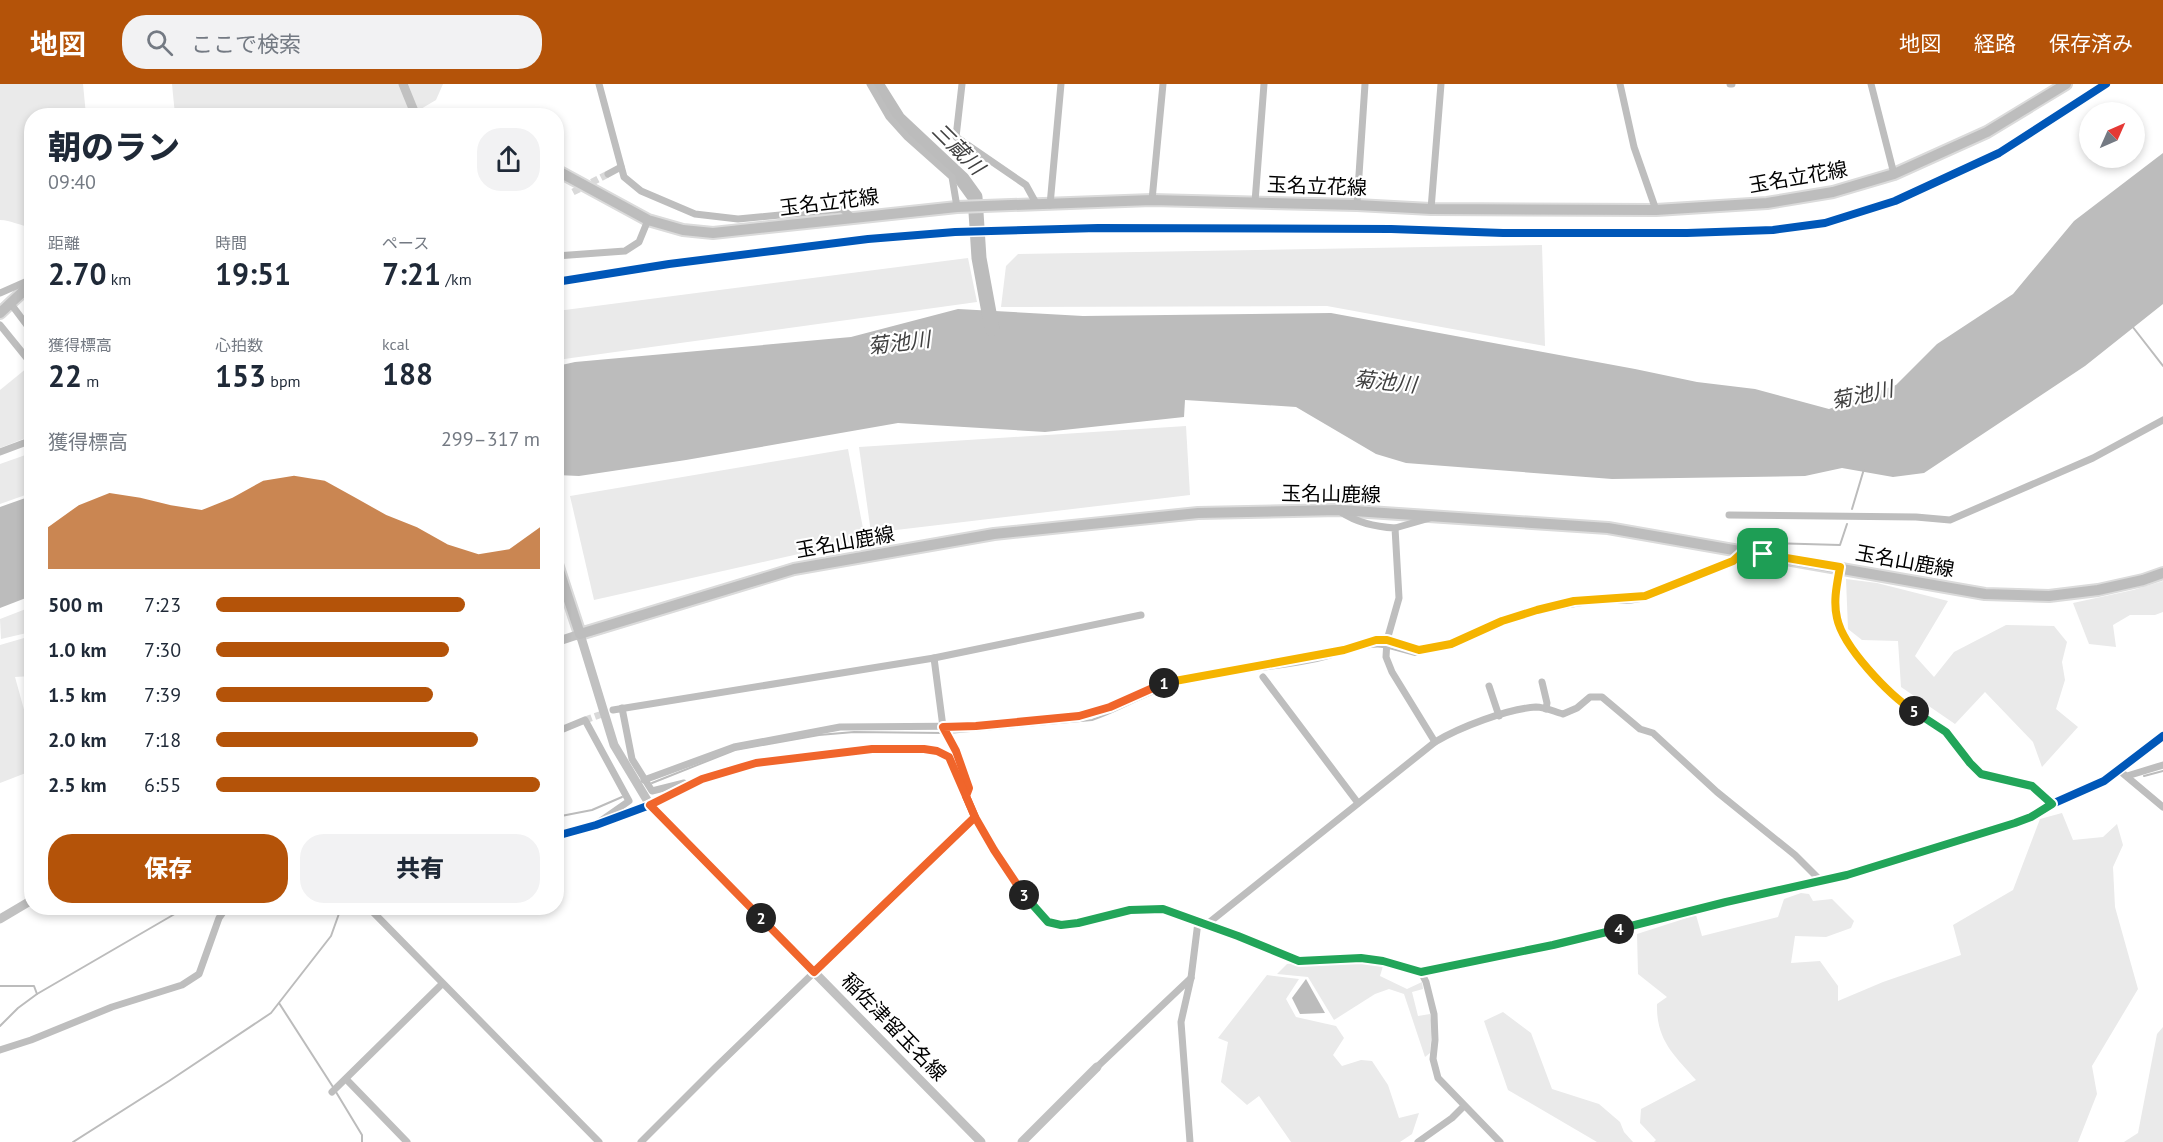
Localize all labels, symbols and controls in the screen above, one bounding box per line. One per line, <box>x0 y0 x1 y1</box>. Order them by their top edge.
search box <box>122 15 542 69</box>
text: 地図 <box>30 25 86 62</box>
icon: search <box>143 26 176 59</box>
text: ここで検索 <box>191 30 301 58</box>
text: 地図 <box>1899 30 1941 57</box>
text: 経路 <box>1974 30 2016 57</box>
text: 保存済み <box>2049 30 2133 57</box>
north arrow <box>2079 102 2145 168</box>
map controls <box>2079 102 2145 168</box>
water label: 三蔵川 <box>927 117 992 182</box>
text: 朝のラン <box>48 125 180 168</box>
button: share <box>477 128 540 191</box>
street label: 玉名立花線 <box>1747 156 1849 198</box>
text: 09:40 <box>48 169 96 195</box>
street label: 玉名立花線 <box>1267 171 1367 201</box>
street label: 玉名立花線 <box>778 183 880 221</box>
text: 距離 <box>48 233 80 253</box>
text: 時間 <box>215 233 247 253</box>
text: ペース <box>382 233 429 253</box>
text: 2.70 <box>48 254 106 293</box>
text: 19:51 <box>215 254 291 293</box>
text: 7:21 <box>382 254 441 293</box>
text: km <box>106 269 131 289</box>
text: /km <box>441 269 472 289</box>
water label: 菊池川 <box>866 325 934 360</box>
text: kcal <box>382 334 409 354</box>
text: 獲得標高 <box>48 335 112 355</box>
text: 心拍数 <box>215 335 263 355</box>
text: 188 <box>382 354 433 393</box>
text: 22 <box>48 356 82 395</box>
text: 153 <box>215 356 266 395</box>
water label: 菊池川 <box>1352 365 1420 398</box>
text: m <box>82 371 99 391</box>
text: bpm <box>266 371 301 391</box>
water label: 菊池川 <box>1828 374 1897 414</box>
text: 299–317 m <box>441 426 540 452</box>
text: 獲得標高 <box>48 429 128 455</box>
street label: 玉名山鹿線 <box>1281 480 1381 508</box>
street label: 玉名山鹿線 <box>794 521 896 563</box>
pin <box>1737 528 1788 579</box>
icon: arrive <box>1746 537 1779 570</box>
street label: 玉名山鹿線 <box>1854 540 1956 582</box>
text: 500 m <box>48 592 103 618</box>
text: 7:23 <box>144 592 181 618</box>
text: 1.0 km <box>48 637 107 663</box>
text: 7:30 <box>144 637 181 663</box>
pin: 1 <box>1149 668 1179 698</box>
text: 1 <box>1159 673 1169 693</box>
text: 1.5 km <box>48 682 107 708</box>
text: 7:39 <box>144 682 181 708</box>
pin: 5 <box>1899 696 1929 726</box>
text: 5 <box>1909 701 1919 721</box>
text: 2.0 km <box>48 727 107 753</box>
text: 7:18 <box>144 727 181 753</box>
text: 2.5 km <box>48 772 107 798</box>
text: 6:55 <box>144 772 181 798</box>
button: 保存 <box>48 834 288 903</box>
button: 共有 <box>300 834 540 903</box>
pin: 3 <box>1009 880 1039 910</box>
text: 3 <box>1019 885 1029 905</box>
pin: 2 <box>746 903 776 933</box>
text: 2 <box>756 908 766 928</box>
pin: 4 <box>1604 914 1634 944</box>
text: 4 <box>1614 919 1624 939</box>
street label: 稲佐津留玉名線 <box>836 968 952 1086</box>

